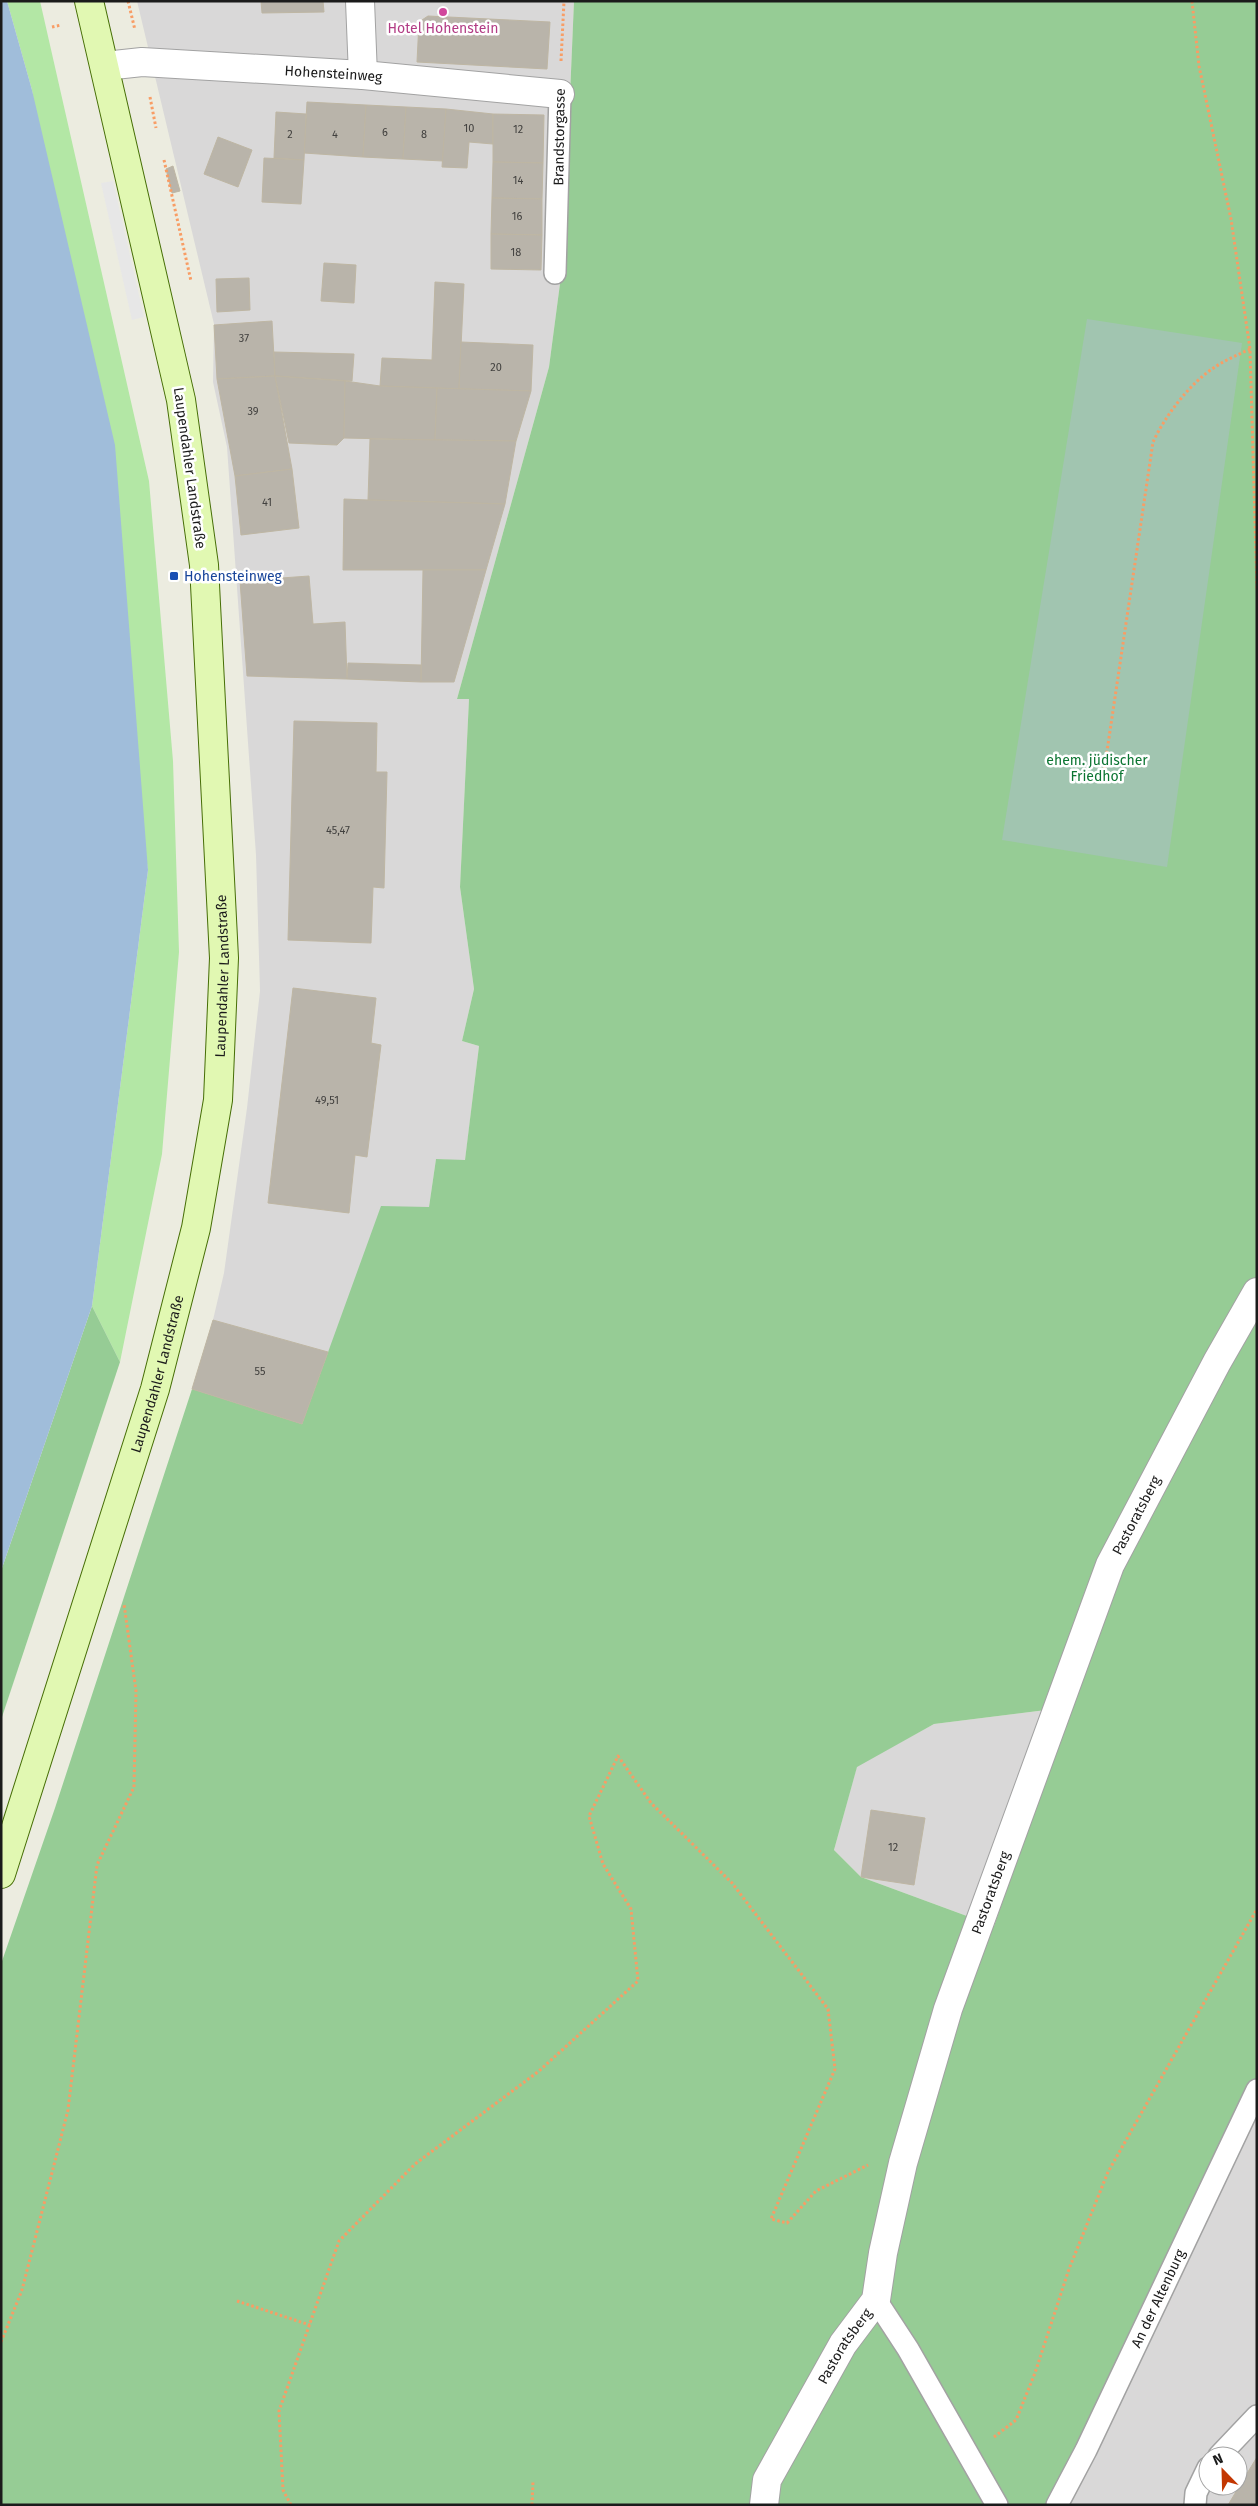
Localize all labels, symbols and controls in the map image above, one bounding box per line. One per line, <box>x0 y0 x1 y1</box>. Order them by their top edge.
marker: Hotel Hohenstein <box>437 6 449 18</box>
place label: Hotel Hohenstein <box>388 20 498 37</box>
street label: Hohensteinweg <box>284 62 384 86</box>
street label: Brandstorgasse <box>550 88 569 186</box>
house number: 10 <box>464 122 474 135</box>
house number: 12 <box>513 123 523 136</box>
house number: 6 <box>382 126 388 139</box>
house number: 2 <box>287 128 293 141</box>
house number: 4 <box>332 128 338 141</box>
house number: 8 <box>421 128 427 141</box>
house number: 14 <box>513 174 523 187</box>
house number: 16 <box>512 210 522 223</box>
house number: 18 <box>511 246 521 259</box>
house number: 37 <box>239 332 249 345</box>
house number: 20 <box>490 361 502 374</box>
street label: Laupendahler Landstraße <box>170 386 209 550</box>
house number: 39 <box>247 405 259 418</box>
house number: 41 <box>262 496 272 509</box>
place label: Hohensteinweg <box>184 568 283 585</box>
marker: Hohensteinweg <box>168 570 180 582</box>
park label: ehem. jüdischer Friedhof <box>1046 752 1148 785</box>
house number: 45,47 <box>326 824 350 837</box>
street label: Laupendahler Landstraße <box>212 894 233 1058</box>
house number: 49,51 <box>315 1094 339 1107</box>
street label: Laupendahler Landstraße <box>127 1293 188 1455</box>
house number: 55 <box>255 1365 266 1378</box>
street label: Pastoratsberg <box>1109 1472 1165 1558</box>
house number: 12 <box>888 1841 898 1854</box>
street label: Pastoratsberg <box>968 1848 1014 1937</box>
street label: An der Altenburg <box>1128 2246 1189 2351</box>
street label: Pastoratsberg <box>814 2305 876 2387</box>
north arrow <box>1198 2446 1248 2496</box>
text: N <box>1211 2450 1226 2469</box>

